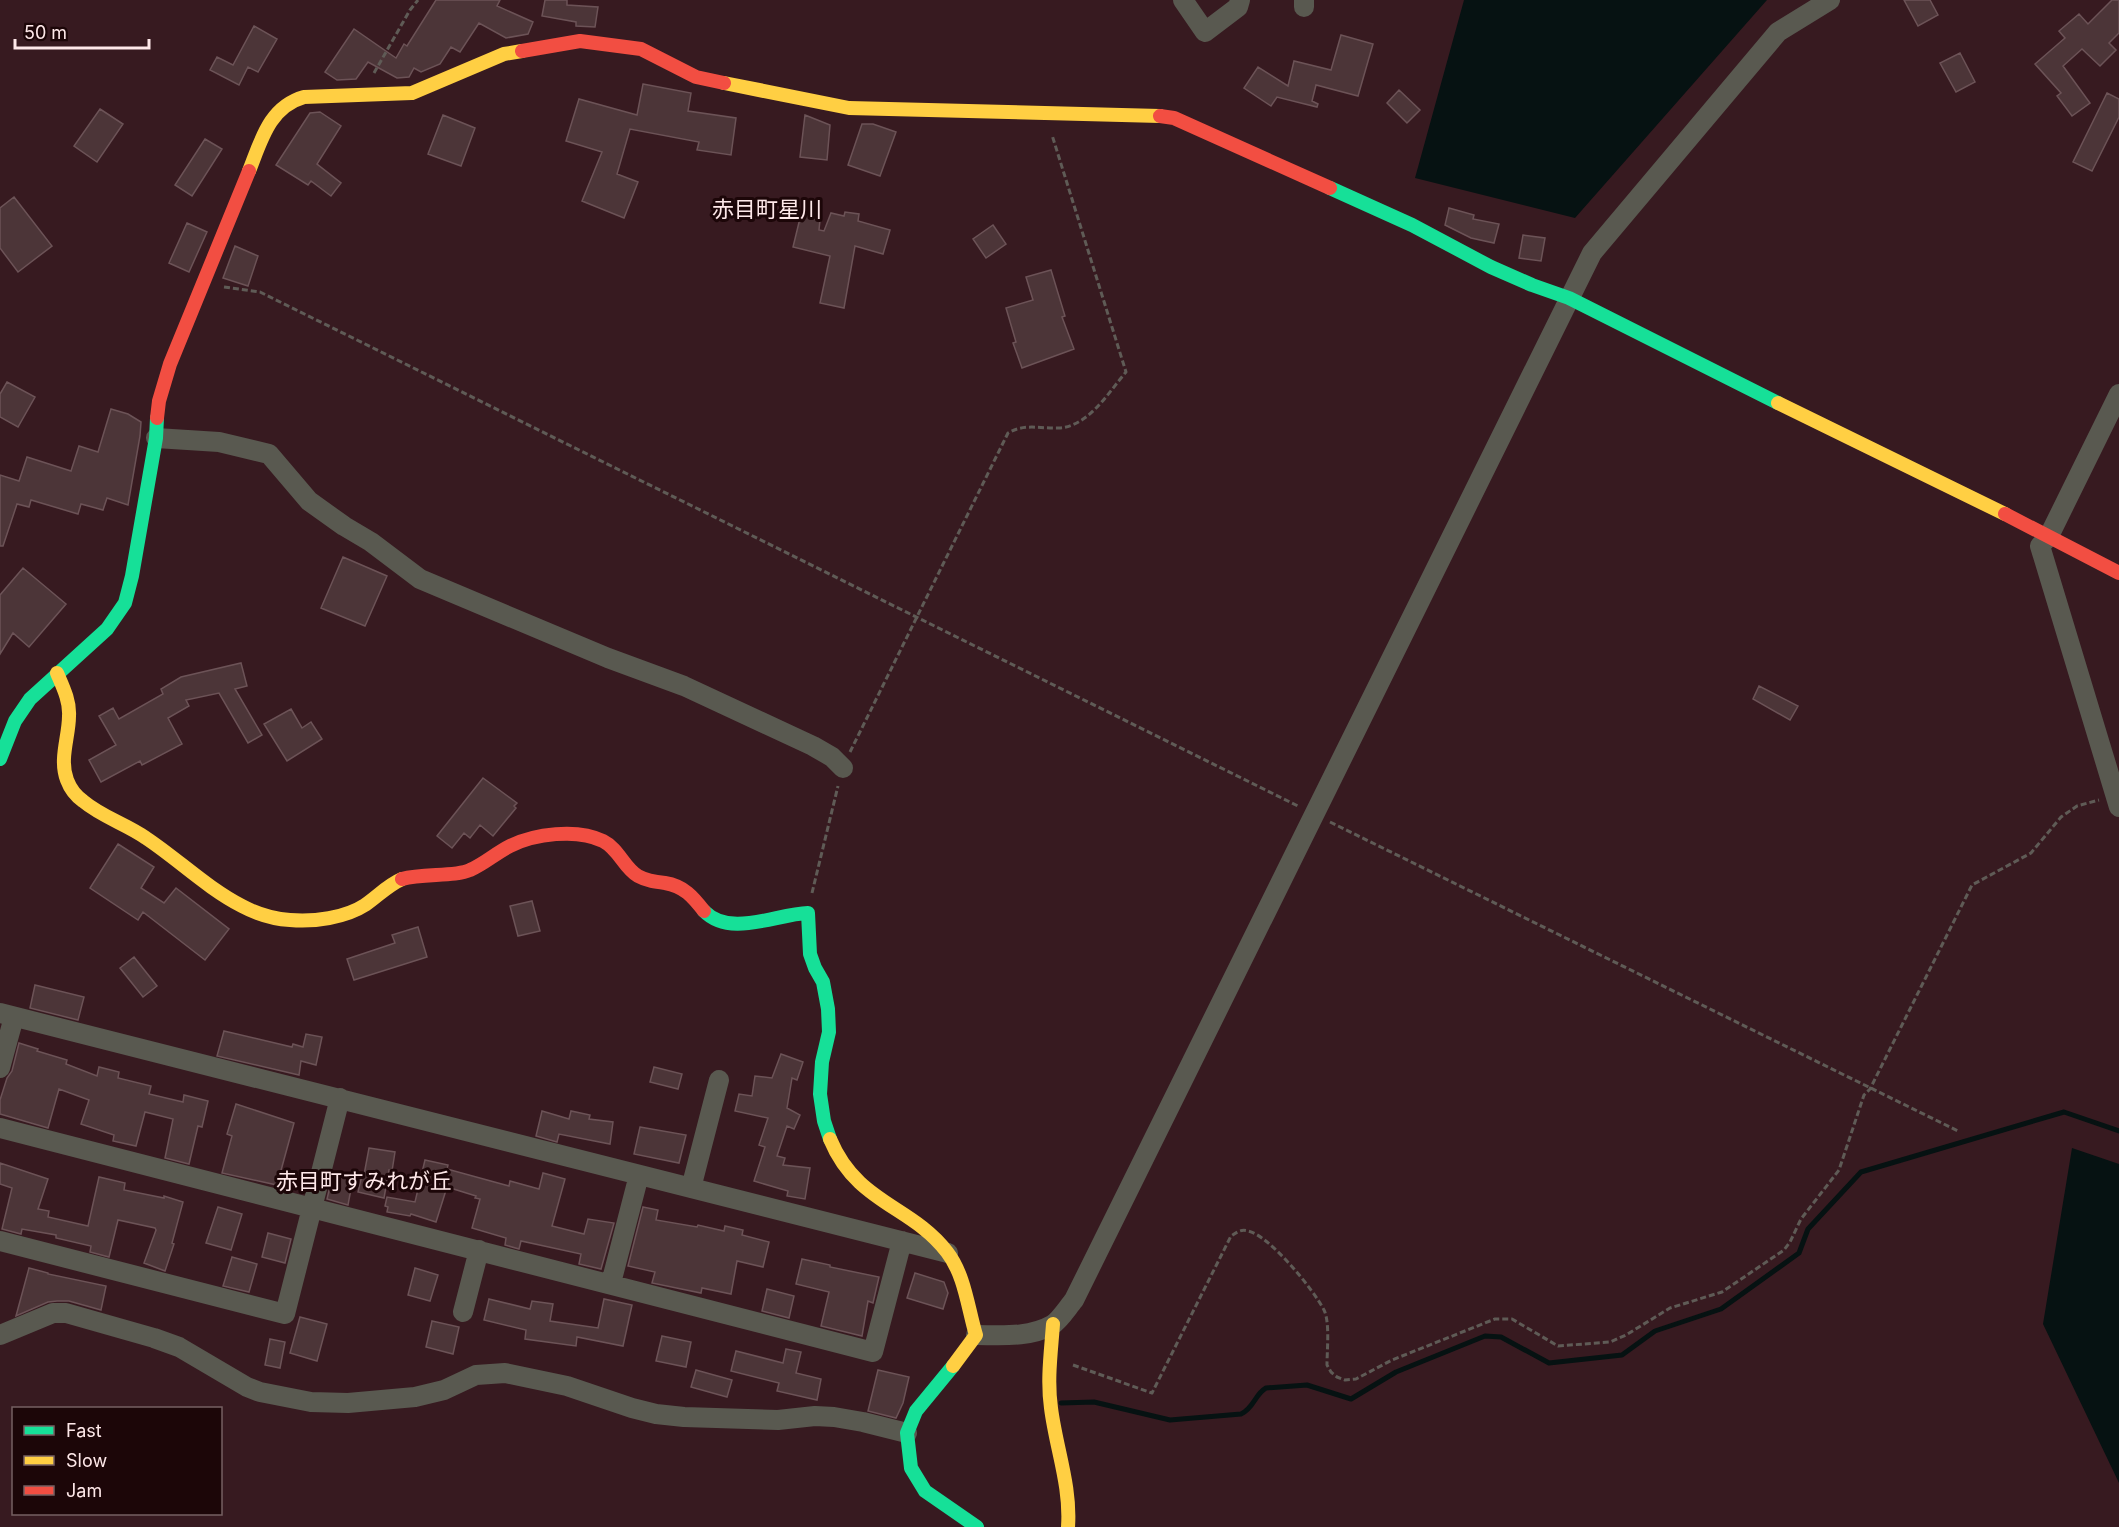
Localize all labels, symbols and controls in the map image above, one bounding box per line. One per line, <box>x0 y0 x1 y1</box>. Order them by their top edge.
scale bar <box>15 12 148 50</box>
text: 50 m <box>24 22 67 43</box>
district label: 赤目町星川 <box>712 196 822 222</box>
district label: 赤目町すみれが丘 <box>276 1168 452 1194</box>
legend <box>12 1407 222 1515</box>
text: Fast <box>66 1420 102 1441</box>
text: Slow <box>66 1450 107 1471</box>
text: Jam <box>66 1480 102 1501</box>

